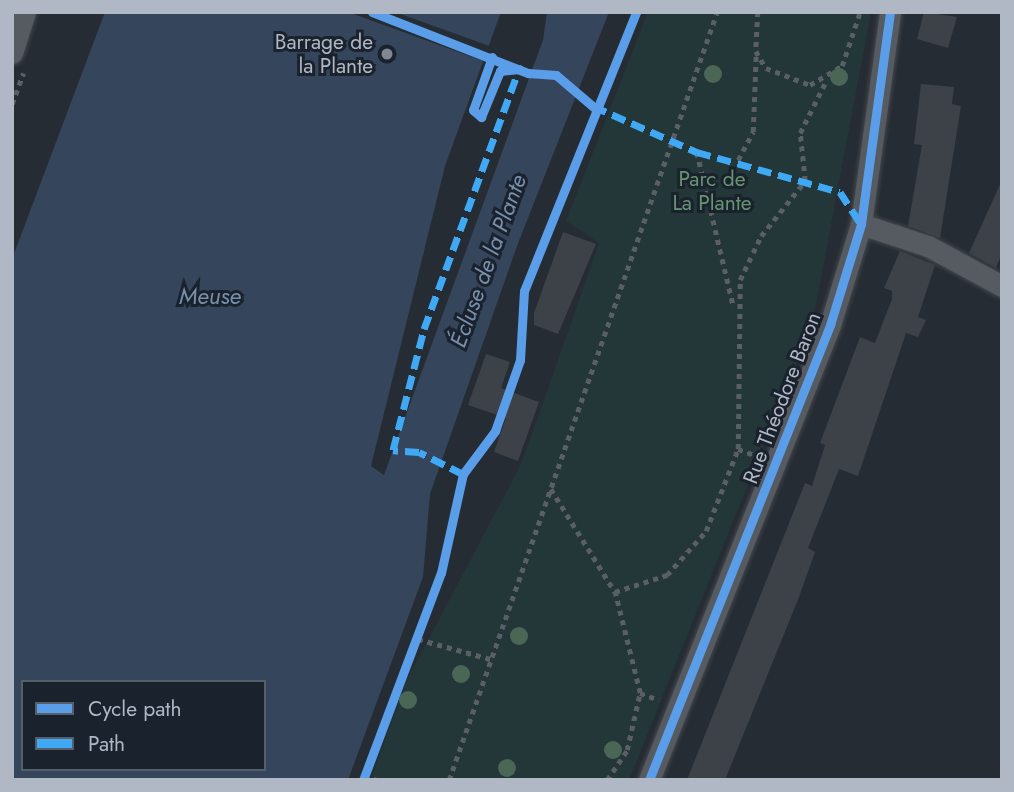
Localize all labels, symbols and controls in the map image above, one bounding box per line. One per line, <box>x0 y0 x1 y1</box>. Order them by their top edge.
place label: Barrage de la Plante <box>275 29 373 79</box>
marker: Barrage de la Plante <box>379 46 395 62</box>
park label: Parc de La Plante <box>672 166 752 216</box>
water label: Écluse de la Plante <box>444 171 532 351</box>
water label: Meuse <box>179 282 241 310</box>
street label: Rue Théodore Baron <box>738 309 826 487</box>
legend <box>21 680 266 771</box>
text: Cycle path <box>88 694 181 724</box>
text: Path <box>88 729 125 759</box>

